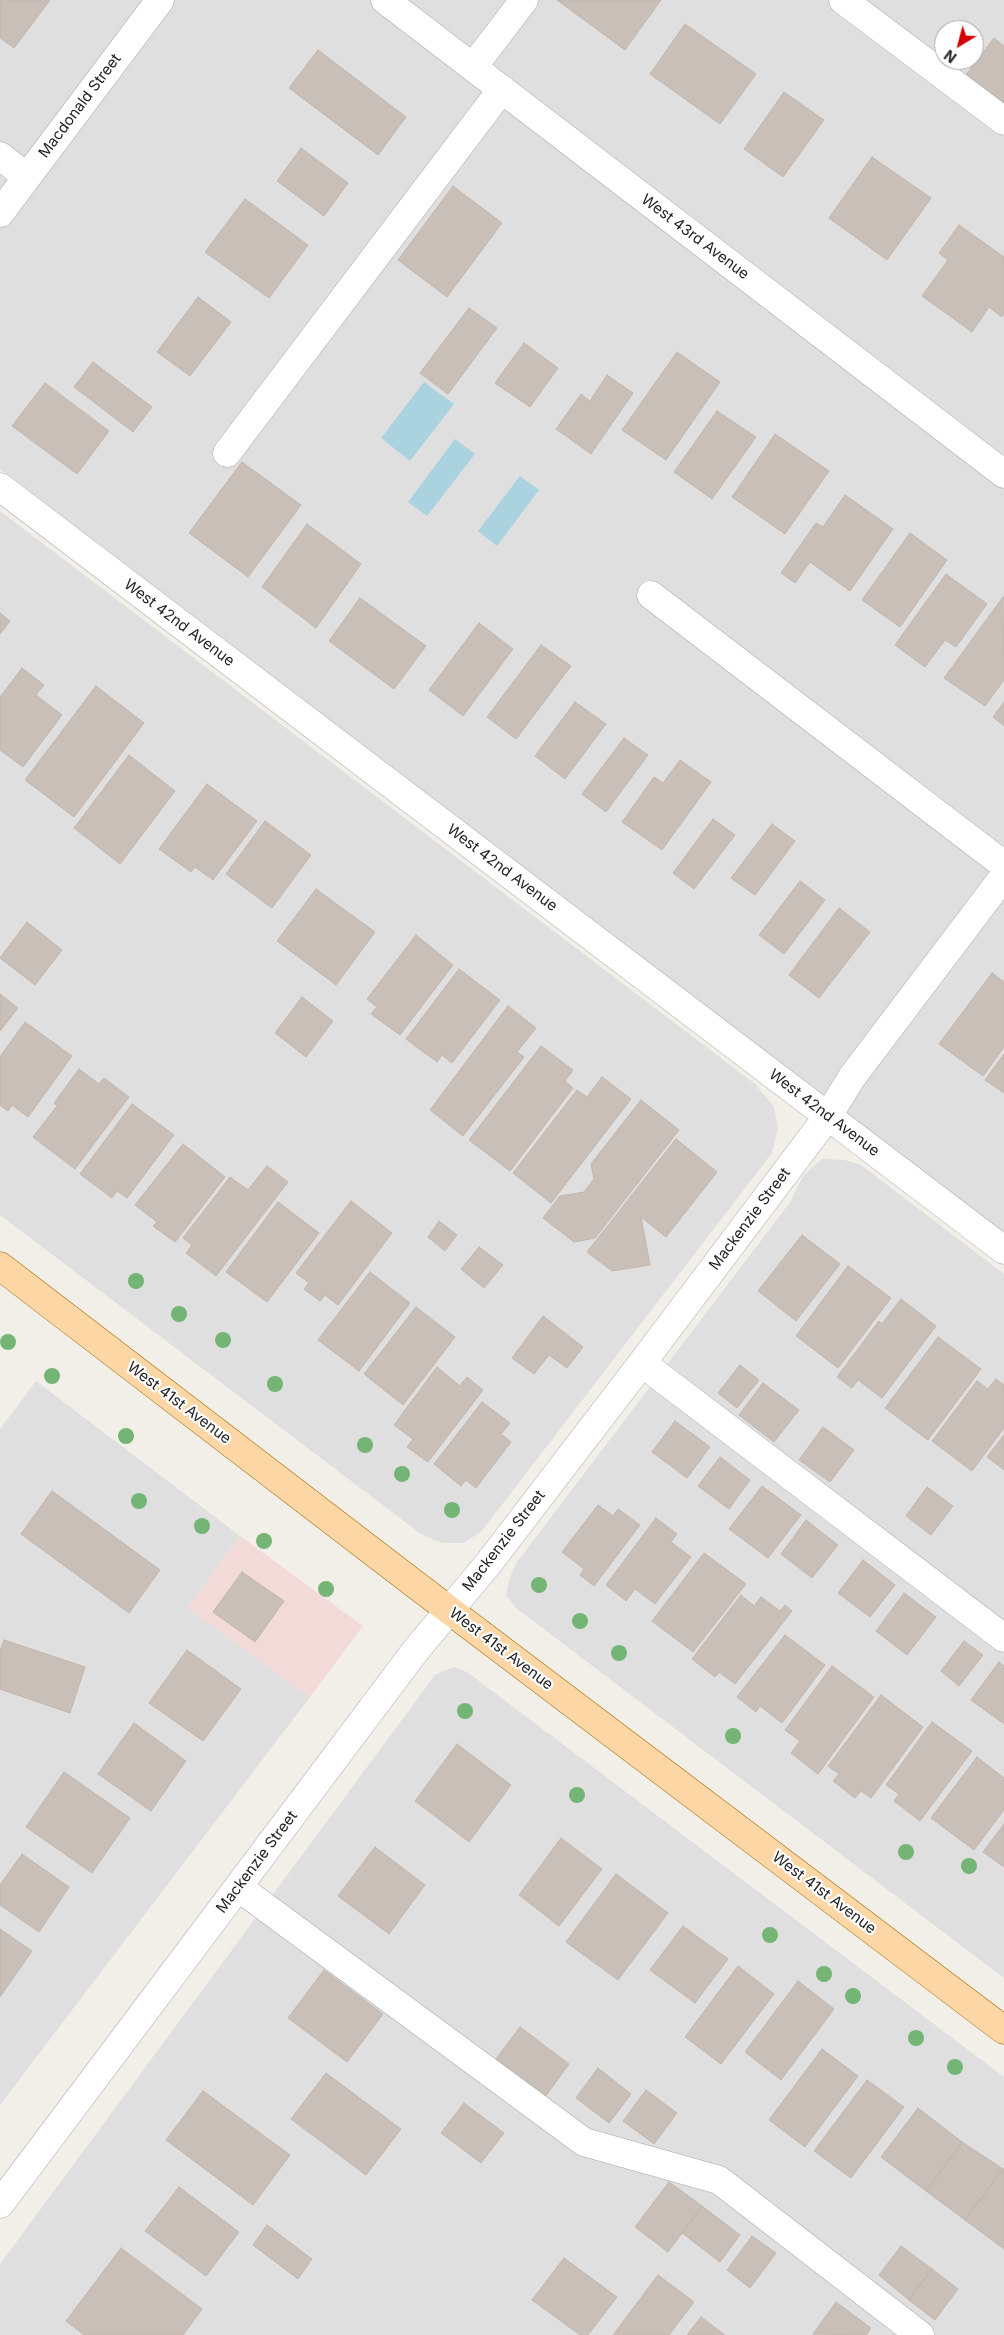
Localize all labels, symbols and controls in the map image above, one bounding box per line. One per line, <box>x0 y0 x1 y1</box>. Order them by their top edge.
north arrow <box>934 20 984 70</box>
text: N <box>941 47 960 67</box>
street label: Macdonald Street <box>35 51 125 161</box>
street label: West 43rd Avenue <box>638 191 752 283</box>
street label: West 42nd Avenue <box>120 576 238 670</box>
street label: West 42nd Avenue <box>443 821 561 915</box>
street label: West 42nd Avenue <box>765 1066 883 1160</box>
street label: Mackenzie Street <box>706 1164 794 1274</box>
street label: West 41st Avenue <box>124 1358 234 1448</box>
street label: Mackenzie Street <box>459 1487 549 1595</box>
street label: West 41st Avenue <box>446 1604 556 1694</box>
street label: Mackenzie Street <box>213 1807 301 1917</box>
street label: West 41st Avenue <box>769 1848 879 1938</box>

